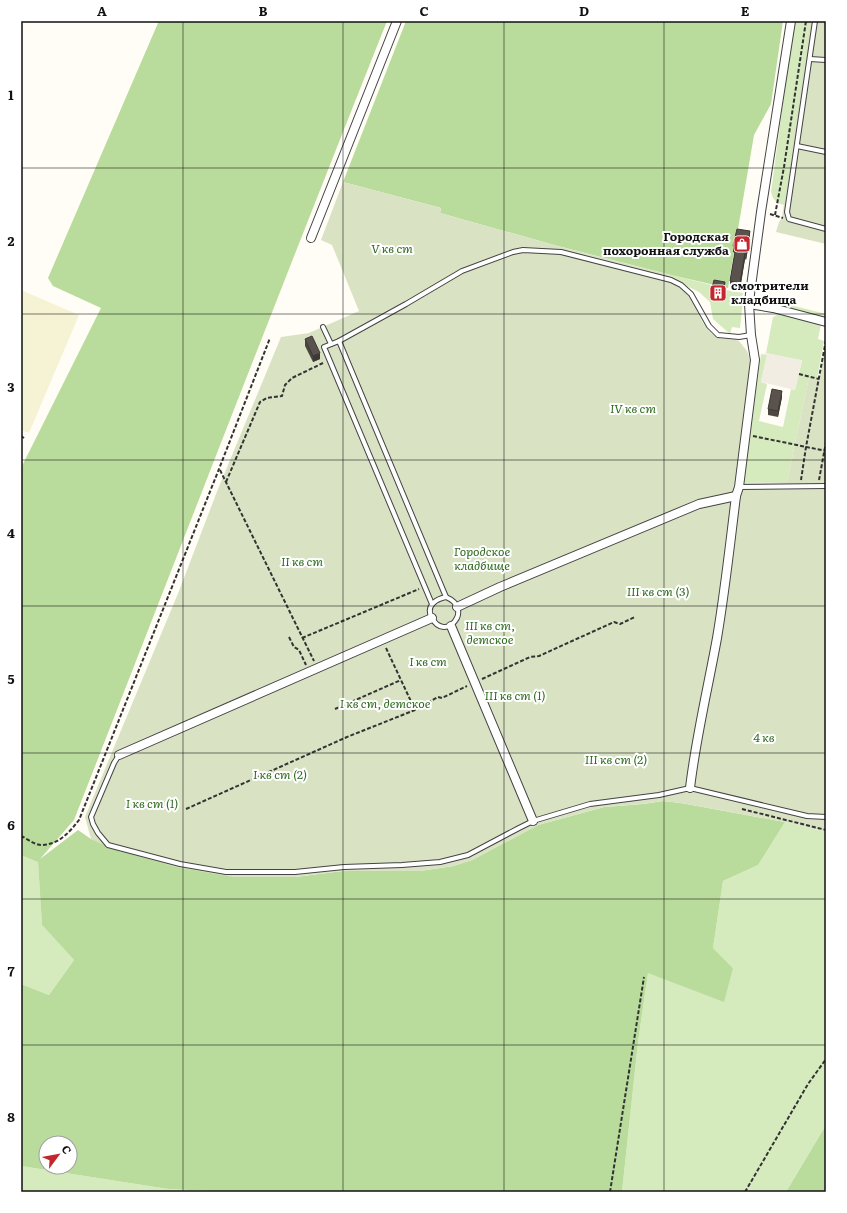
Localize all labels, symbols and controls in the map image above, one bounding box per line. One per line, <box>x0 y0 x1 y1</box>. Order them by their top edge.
text: A <box>97 1 107 20</box>
text: B <box>259 1 268 20</box>
text: C <box>419 1 429 20</box>
text: D <box>579 1 589 20</box>
text: E <box>741 1 750 20</box>
text: 1 <box>8 85 14 104</box>
place label: Городская похоронная служба <box>603 227 729 259</box>
text: 2 <box>8 231 15 250</box>
shop icon: Городская похоронная служба <box>732 234 752 254</box>
park label: V кв ст <box>371 239 413 257</box>
place label: смотрители кладбища <box>731 276 809 308</box>
building icon: смотрители кладбища <box>708 283 728 303</box>
text: 3 <box>7 377 15 396</box>
park label: IV кв ст <box>610 399 656 417</box>
text: 4 <box>7 523 15 542</box>
park label: Городское кладбище <box>454 542 510 574</box>
park label: II кв ст <box>281 552 323 570</box>
park label: III кв ст (3) <box>627 582 689 600</box>
park label: III кв ст, детское <box>465 616 515 648</box>
park label: I кв ст <box>409 652 447 670</box>
text: 5 <box>7 669 15 688</box>
park label: III кв ст (1) <box>485 686 546 704</box>
park label: I кв ст, детское <box>340 694 431 712</box>
park label: 4 кв <box>753 728 775 746</box>
park label: III кв ст (2) <box>585 750 647 768</box>
park label: I кв ст (2) <box>253 765 307 783</box>
park label: I кв ст (1) <box>126 794 178 812</box>
text: 6 <box>7 815 15 834</box>
text: 7 <box>7 961 15 980</box>
text: 8 <box>7 1107 15 1126</box>
north arrow <box>38 1135 78 1175</box>
text: С <box>58 1142 76 1157</box>

